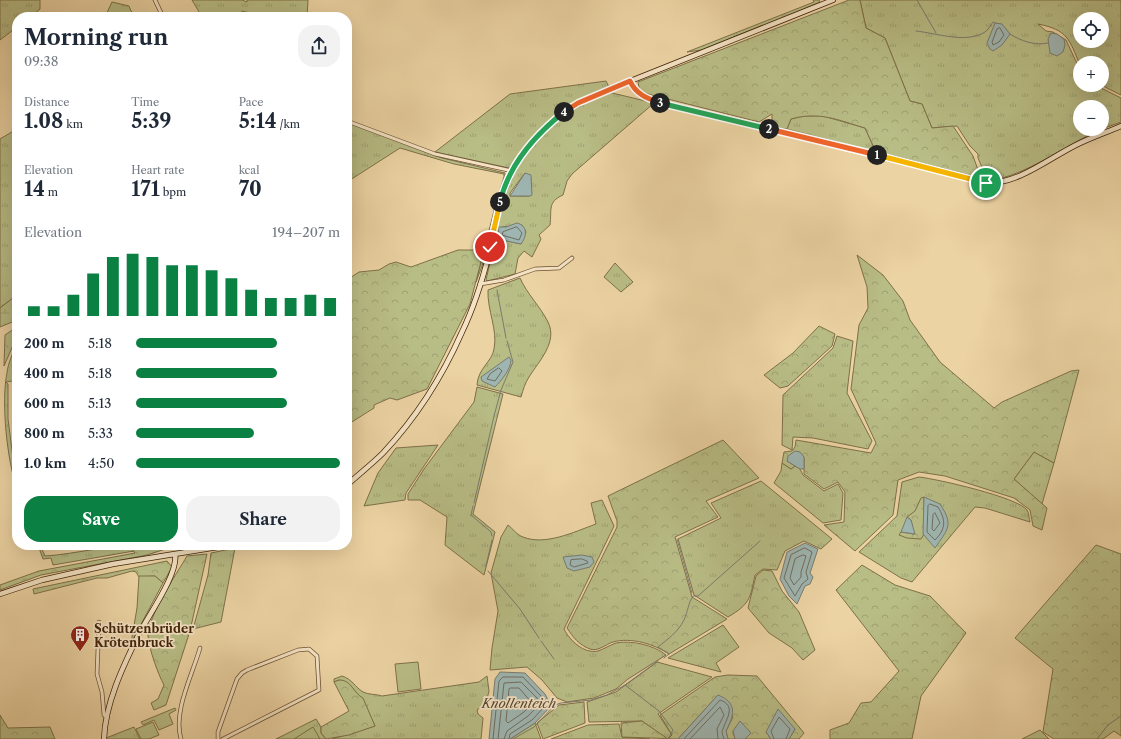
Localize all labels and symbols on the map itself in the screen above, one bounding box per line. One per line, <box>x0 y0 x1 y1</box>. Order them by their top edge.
pin: 3 <box>650 93 670 113</box>
pin: 4 <box>554 102 574 122</box>
pin: 2 <box>759 119 779 139</box>
pin: 1 <box>867 145 887 165</box>
pin <box>969 166 1003 200</box>
pin: 5 <box>490 192 510 212</box>
pin <box>473 230 507 264</box>
place label: Schützenbrüder Krötenbruck <box>94 621 194 650</box>
building icon: Schützenbrüder Krötenbruck <box>69 624 91 652</box>
water label: Knollenteich <box>481 695 556 711</box>

